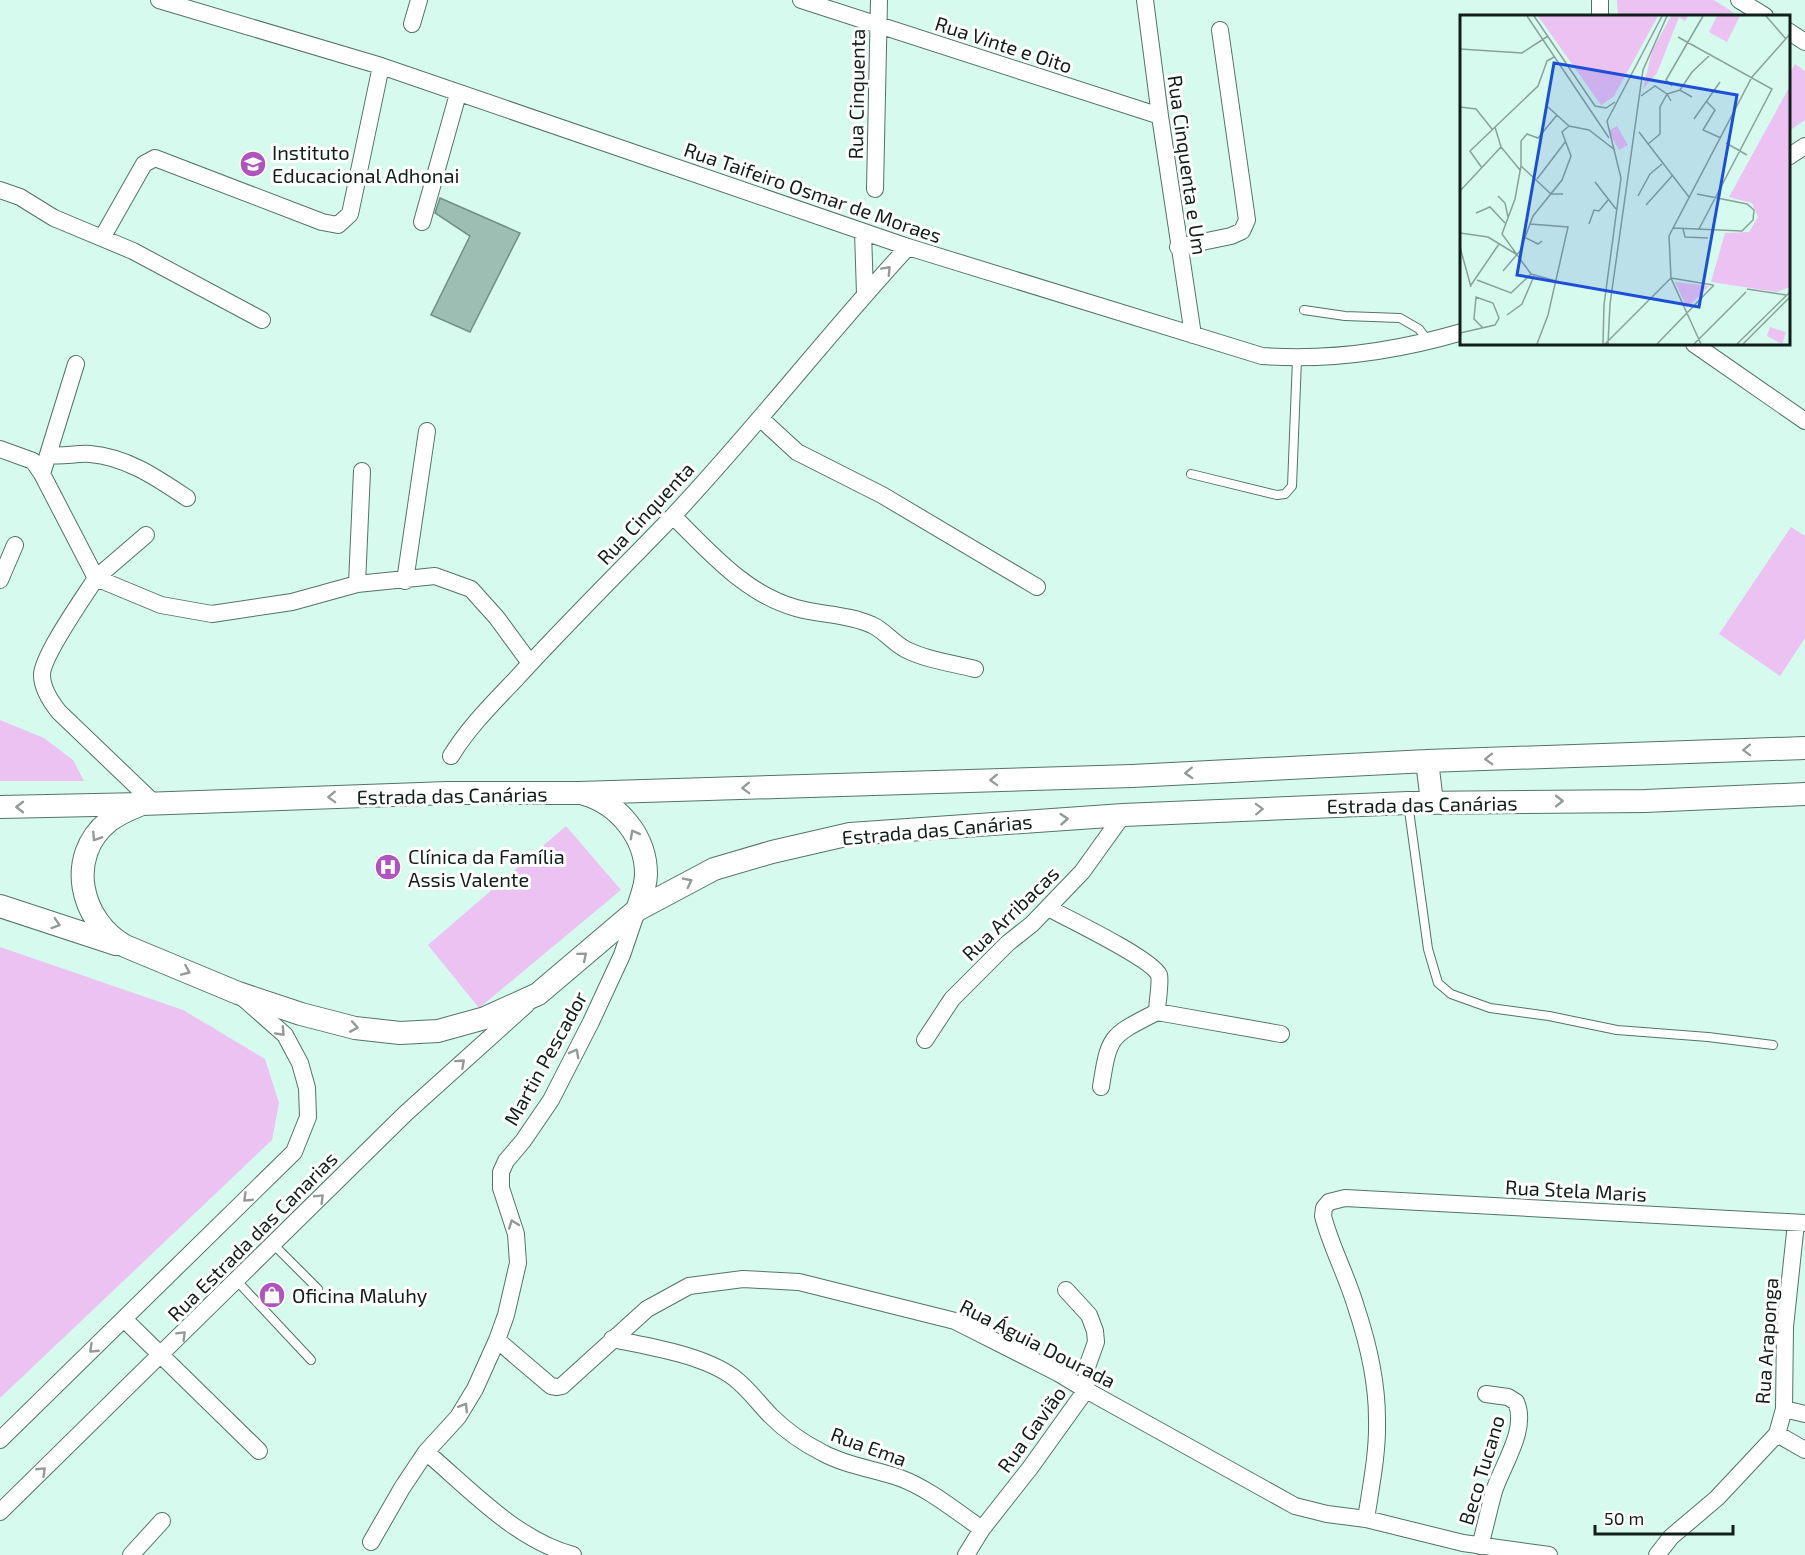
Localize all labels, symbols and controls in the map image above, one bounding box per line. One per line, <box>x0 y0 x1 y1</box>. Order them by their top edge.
street label: Rua Vinte e Oito <box>932 11 1076 77</box>
inset map <box>1460 15 1790 345</box>
street label: Rua Cinquenta <box>843 28 869 160</box>
street label: Rua Cinquenta e Um <box>1163 73 1213 257</box>
street label: Rua Taifeiro Osmar de Moraes <box>681 137 945 247</box>
place label: Instituto Educacional Adhonai <box>272 140 459 187</box>
school or university icon: Instituto Educacional Adhonai <box>238 149 268 179</box>
one-way arrow <box>880 267 891 277</box>
street label: Rua Cinquenta <box>592 457 698 569</box>
one-way arrow <box>1742 744 1751 756</box>
one-way arrow <box>1484 752 1493 765</box>
one-way arrow <box>1185 766 1194 779</box>
one-way arrow <box>990 774 999 786</box>
street label: Estrada das Canárias <box>356 781 548 809</box>
one-way arrow <box>742 781 751 794</box>
one-way arrow <box>327 790 336 803</box>
street label: Estrada das Canárias <box>1326 790 1518 818</box>
one-way arrow <box>1554 795 1563 807</box>
one-way arrow <box>16 801 25 813</box>
one-way arrow <box>1254 803 1263 816</box>
street label: Estrada das Canárias <box>841 809 1033 849</box>
one-way arrow <box>1060 813 1069 826</box>
one-way arrow <box>630 830 641 840</box>
one-way arrow <box>91 831 103 841</box>
place label: Clínica da Família Assis Valente <box>408 844 565 891</box>
hospital icon: Clínica da Família Assis Valente <box>373 852 403 882</box>
street label: Rua Arribacas <box>957 861 1063 965</box>
one-way arrow <box>682 878 693 889</box>
one-way arrow <box>50 917 61 930</box>
one-way arrow <box>576 952 587 963</box>
one-way arrow <box>180 964 191 976</box>
street label: Martin Pescador <box>498 987 592 1129</box>
one-way arrow <box>349 1020 359 1033</box>
one-way arrow <box>274 1026 285 1036</box>
one-way arrow <box>568 1049 579 1059</box>
one-way arrow <box>454 1059 465 1070</box>
street label: Rua Estrada das Canarias <box>162 1146 342 1326</box>
street label: Rua Stela Maris <box>1505 1174 1647 1206</box>
one-way arrow <box>244 1191 254 1202</box>
one-way arrow <box>314 1194 324 1205</box>
one-way arrow <box>507 1219 520 1230</box>
street label: Rua Araponga <box>1750 1277 1782 1405</box>
shop icon: Oficina Maluhy <box>257 1280 287 1310</box>
place label: Oficina Maluhy <box>292 1283 428 1307</box>
street label: Rua Águia Dourada <box>956 1293 1120 1393</box>
one-way arrow <box>174 1332 185 1343</box>
one-way arrow <box>89 1342 99 1353</box>
street label: Rua Gavião <box>992 1381 1070 1477</box>
one-way arrow <box>456 1403 467 1414</box>
street label: Beco Tucano <box>1453 1412 1509 1528</box>
street label: Rua Ema <box>828 1421 910 1471</box>
one-way arrow <box>35 1468 46 1479</box>
scale bar <box>1595 1498 1733 1536</box>
text: 50 m <box>1604 1507 1644 1529</box>

